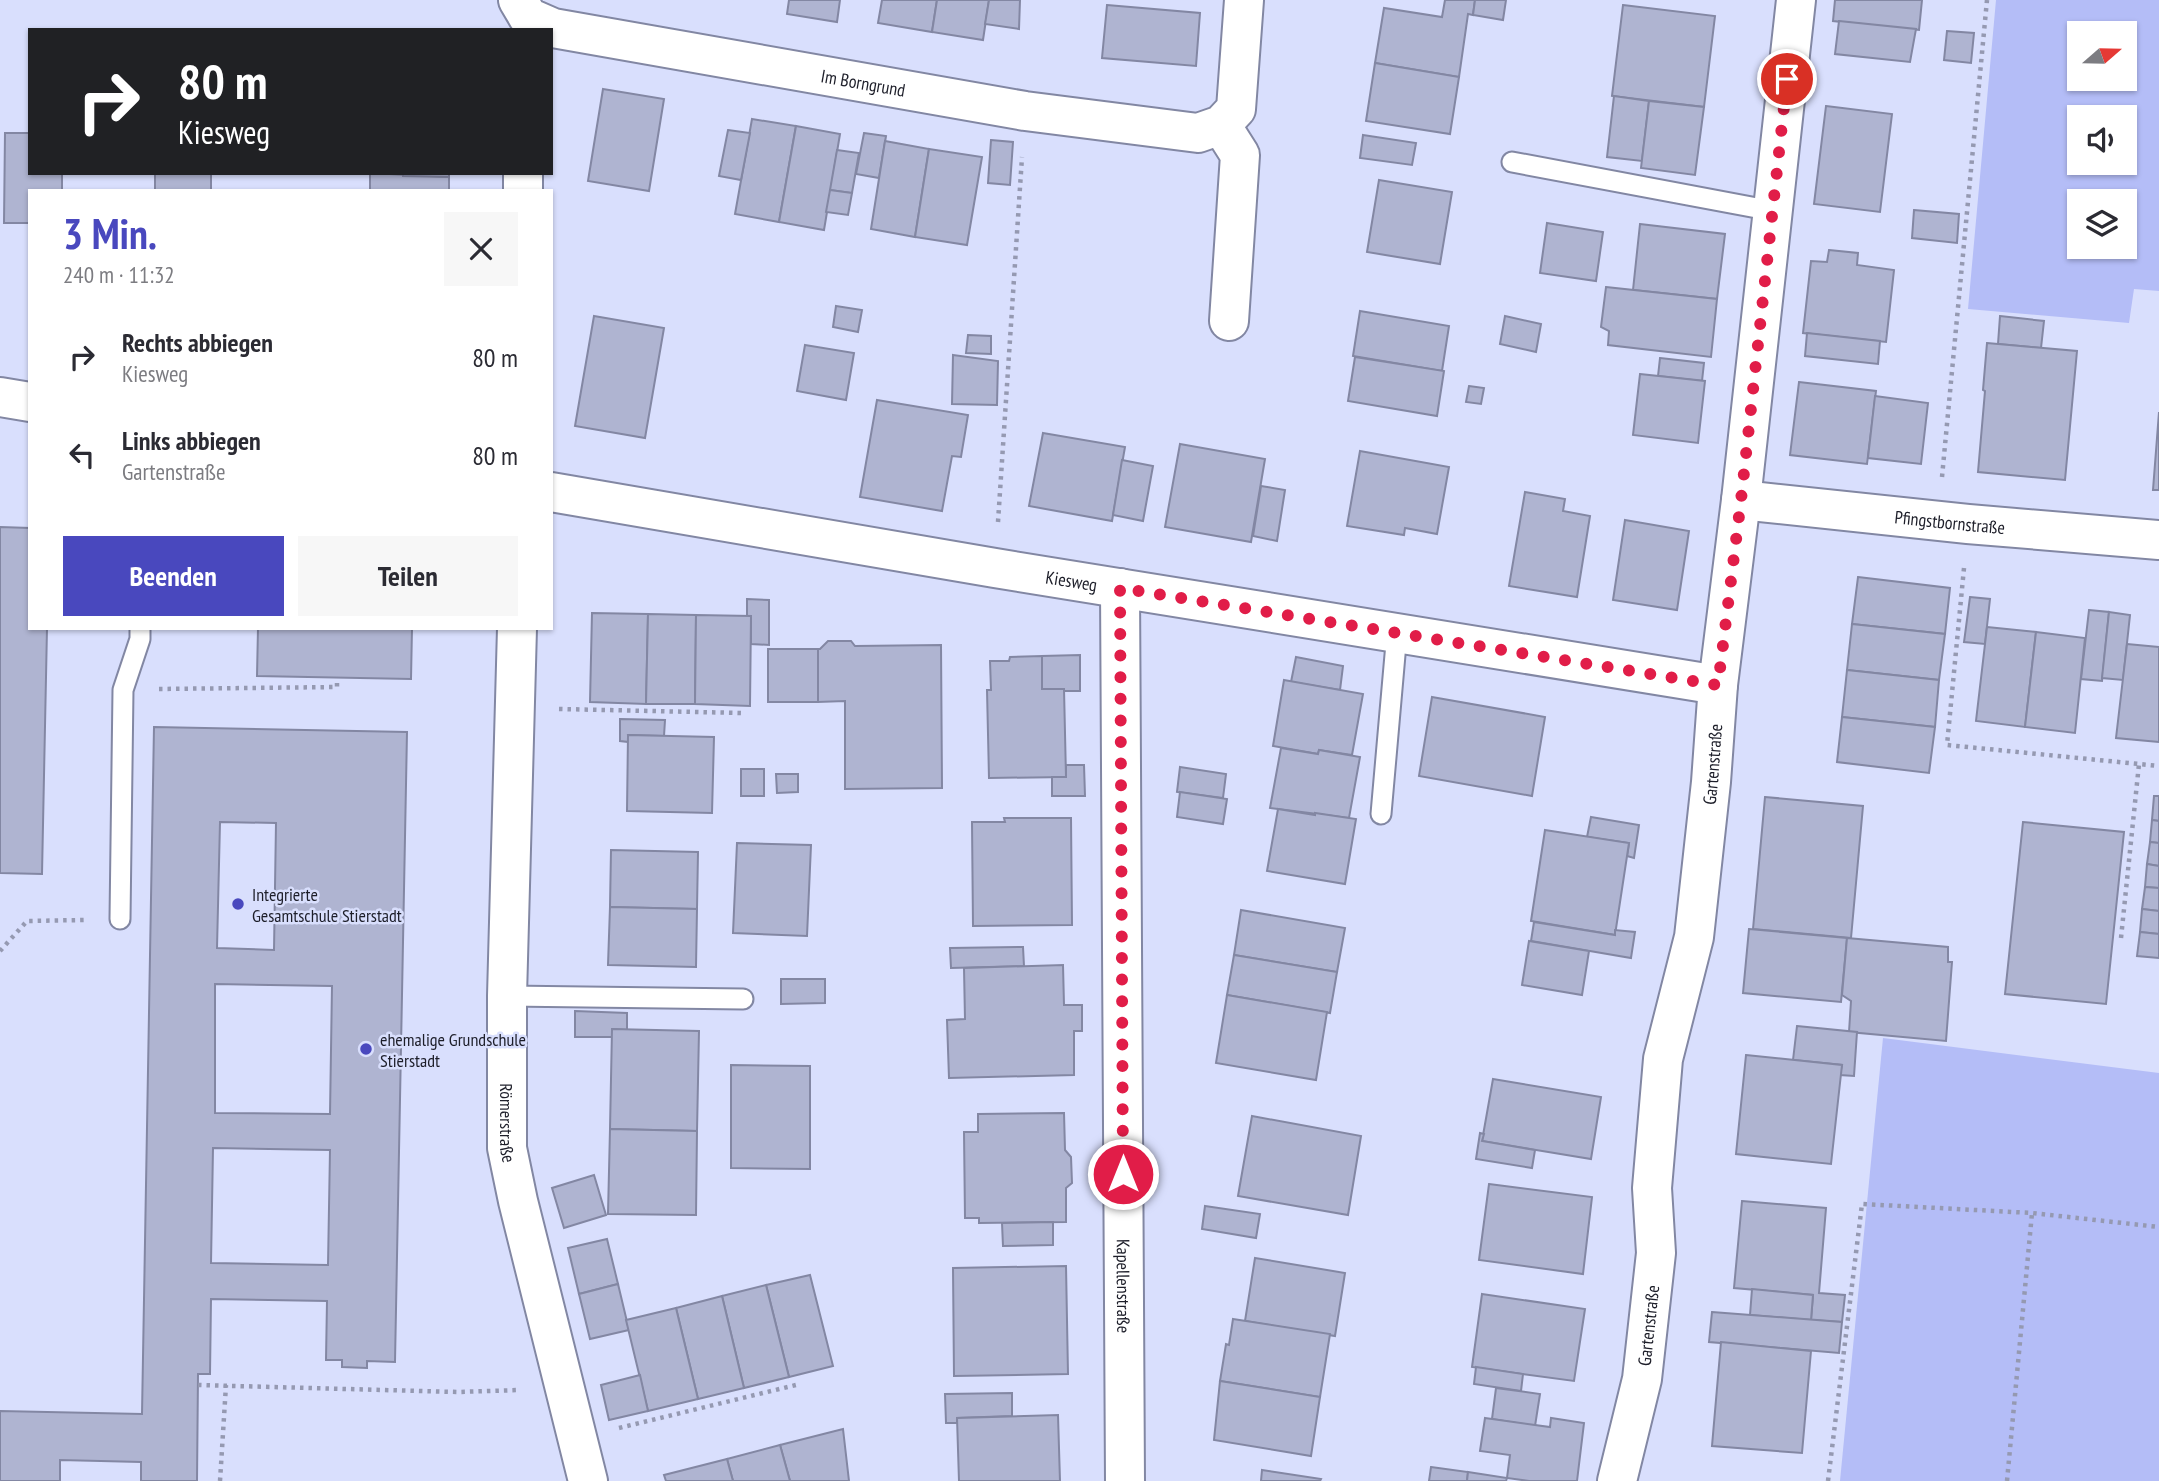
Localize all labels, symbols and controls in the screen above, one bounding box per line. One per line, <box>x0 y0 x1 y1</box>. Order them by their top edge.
north arrow <box>2067 21 2137 91</box>
map controls <box>2067 21 2137 259</box>
text: 80 m <box>178 49 267 113</box>
pin <box>1757 49 1817 109</box>
icon: right <box>63 56 154 147</box>
icon: arrive <box>1768 60 1806 98</box>
street label: Im Borngrund <box>819 64 907 101</box>
button: sound <box>2067 105 2137 175</box>
text: Kiesweg <box>178 111 270 153</box>
button: layers <box>2067 189 2137 259</box>
text: 3 Min. <box>63 206 157 261</box>
button: close <box>444 212 518 286</box>
text: 240 m · 11:32 <box>63 260 175 289</box>
text: Rechts abbiegen <box>122 326 273 359</box>
icon: right <box>63 338 101 376</box>
text: 80 m <box>472 341 518 374</box>
text: Kiesweg <box>122 359 188 388</box>
text: Links abbiegen <box>122 424 261 457</box>
icon: left <box>63 436 101 474</box>
text: 80 m <box>472 439 518 472</box>
text: Gartenstraße <box>122 457 225 486</box>
street label: Pfingstbornstraße <box>1894 505 2006 539</box>
button: Beenden <box>63 536 284 616</box>
button: Teilen <box>298 536 518 616</box>
street label: Kiesweg <box>1044 565 1099 596</box>
street label: Gartenstraße <box>1697 723 1727 806</box>
place label: Integrierte Gesamtschule Stierstadt <box>252 883 402 927</box>
marker: Integrierte Gesamtschule Stierstadt <box>230 896 246 912</box>
place label: ehemalige Grundschule Stierstadt <box>380 1028 526 1072</box>
marker: ehemalige Grundschule Stierstadt <box>358 1041 374 1057</box>
street label: Römerstraße <box>495 1083 521 1165</box>
position arrow <box>1086 1137 1160 1211</box>
street label: Kapellenstraße <box>1112 1239 1136 1333</box>
street label: Gartenstraße <box>1632 1284 1664 1367</box>

